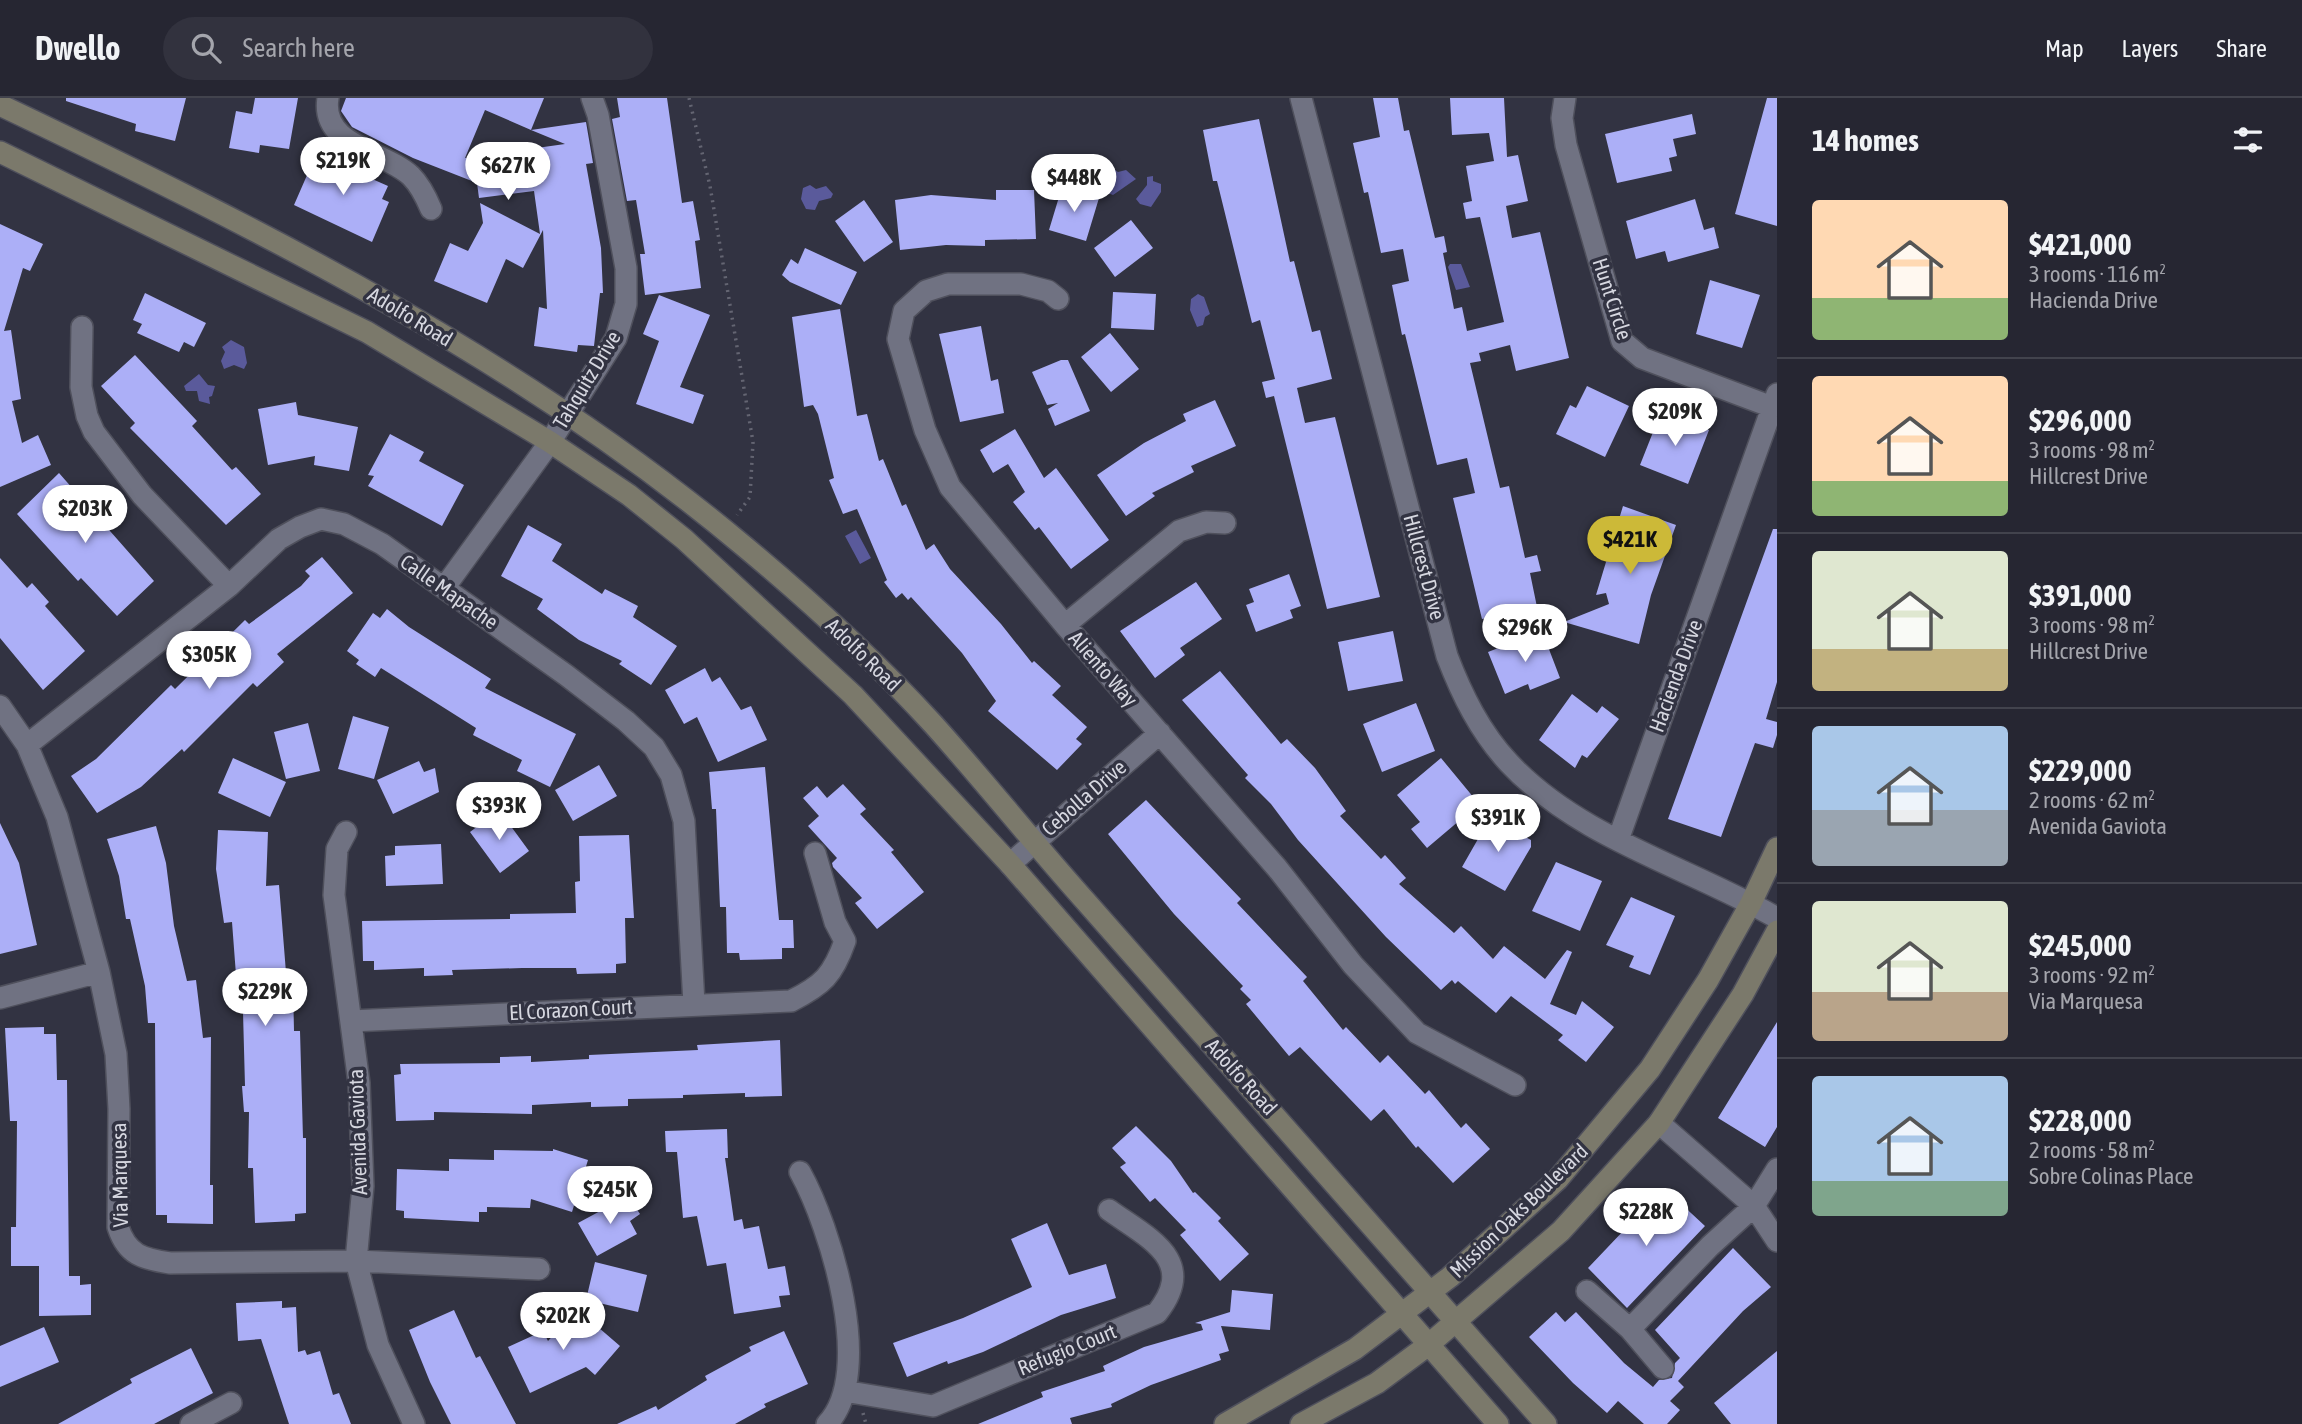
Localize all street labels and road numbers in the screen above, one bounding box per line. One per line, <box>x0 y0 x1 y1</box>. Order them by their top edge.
street label: Hunt Circle <box>1588 255 1637 343</box>
street label: Adolfo Road <box>364 282 457 351</box>
street label: Tahquitz Drive <box>548 326 625 433</box>
street label: Hillcrest Drive <box>1399 511 1451 622</box>
street label: Calle Mapache <box>396 549 503 634</box>
street label: Adolfo Road <box>821 613 906 696</box>
street label: Hacienda Drive <box>1644 616 1706 735</box>
street label: Aliento Way <box>1065 626 1143 711</box>
street label: Cebolla Drive <box>1036 754 1130 840</box>
street label: El Corazon Court <box>508 994 634 1024</box>
street label: Adolfo Road <box>1201 1033 1282 1119</box>
street label: Avenida Gaviota <box>343 1069 371 1195</box>
street label: Via Marquesa <box>106 1123 132 1228</box>
street label: Mission Oaks Boulevard <box>1444 1138 1592 1282</box>
street label: Refugio Court <box>1014 1318 1119 1380</box>

